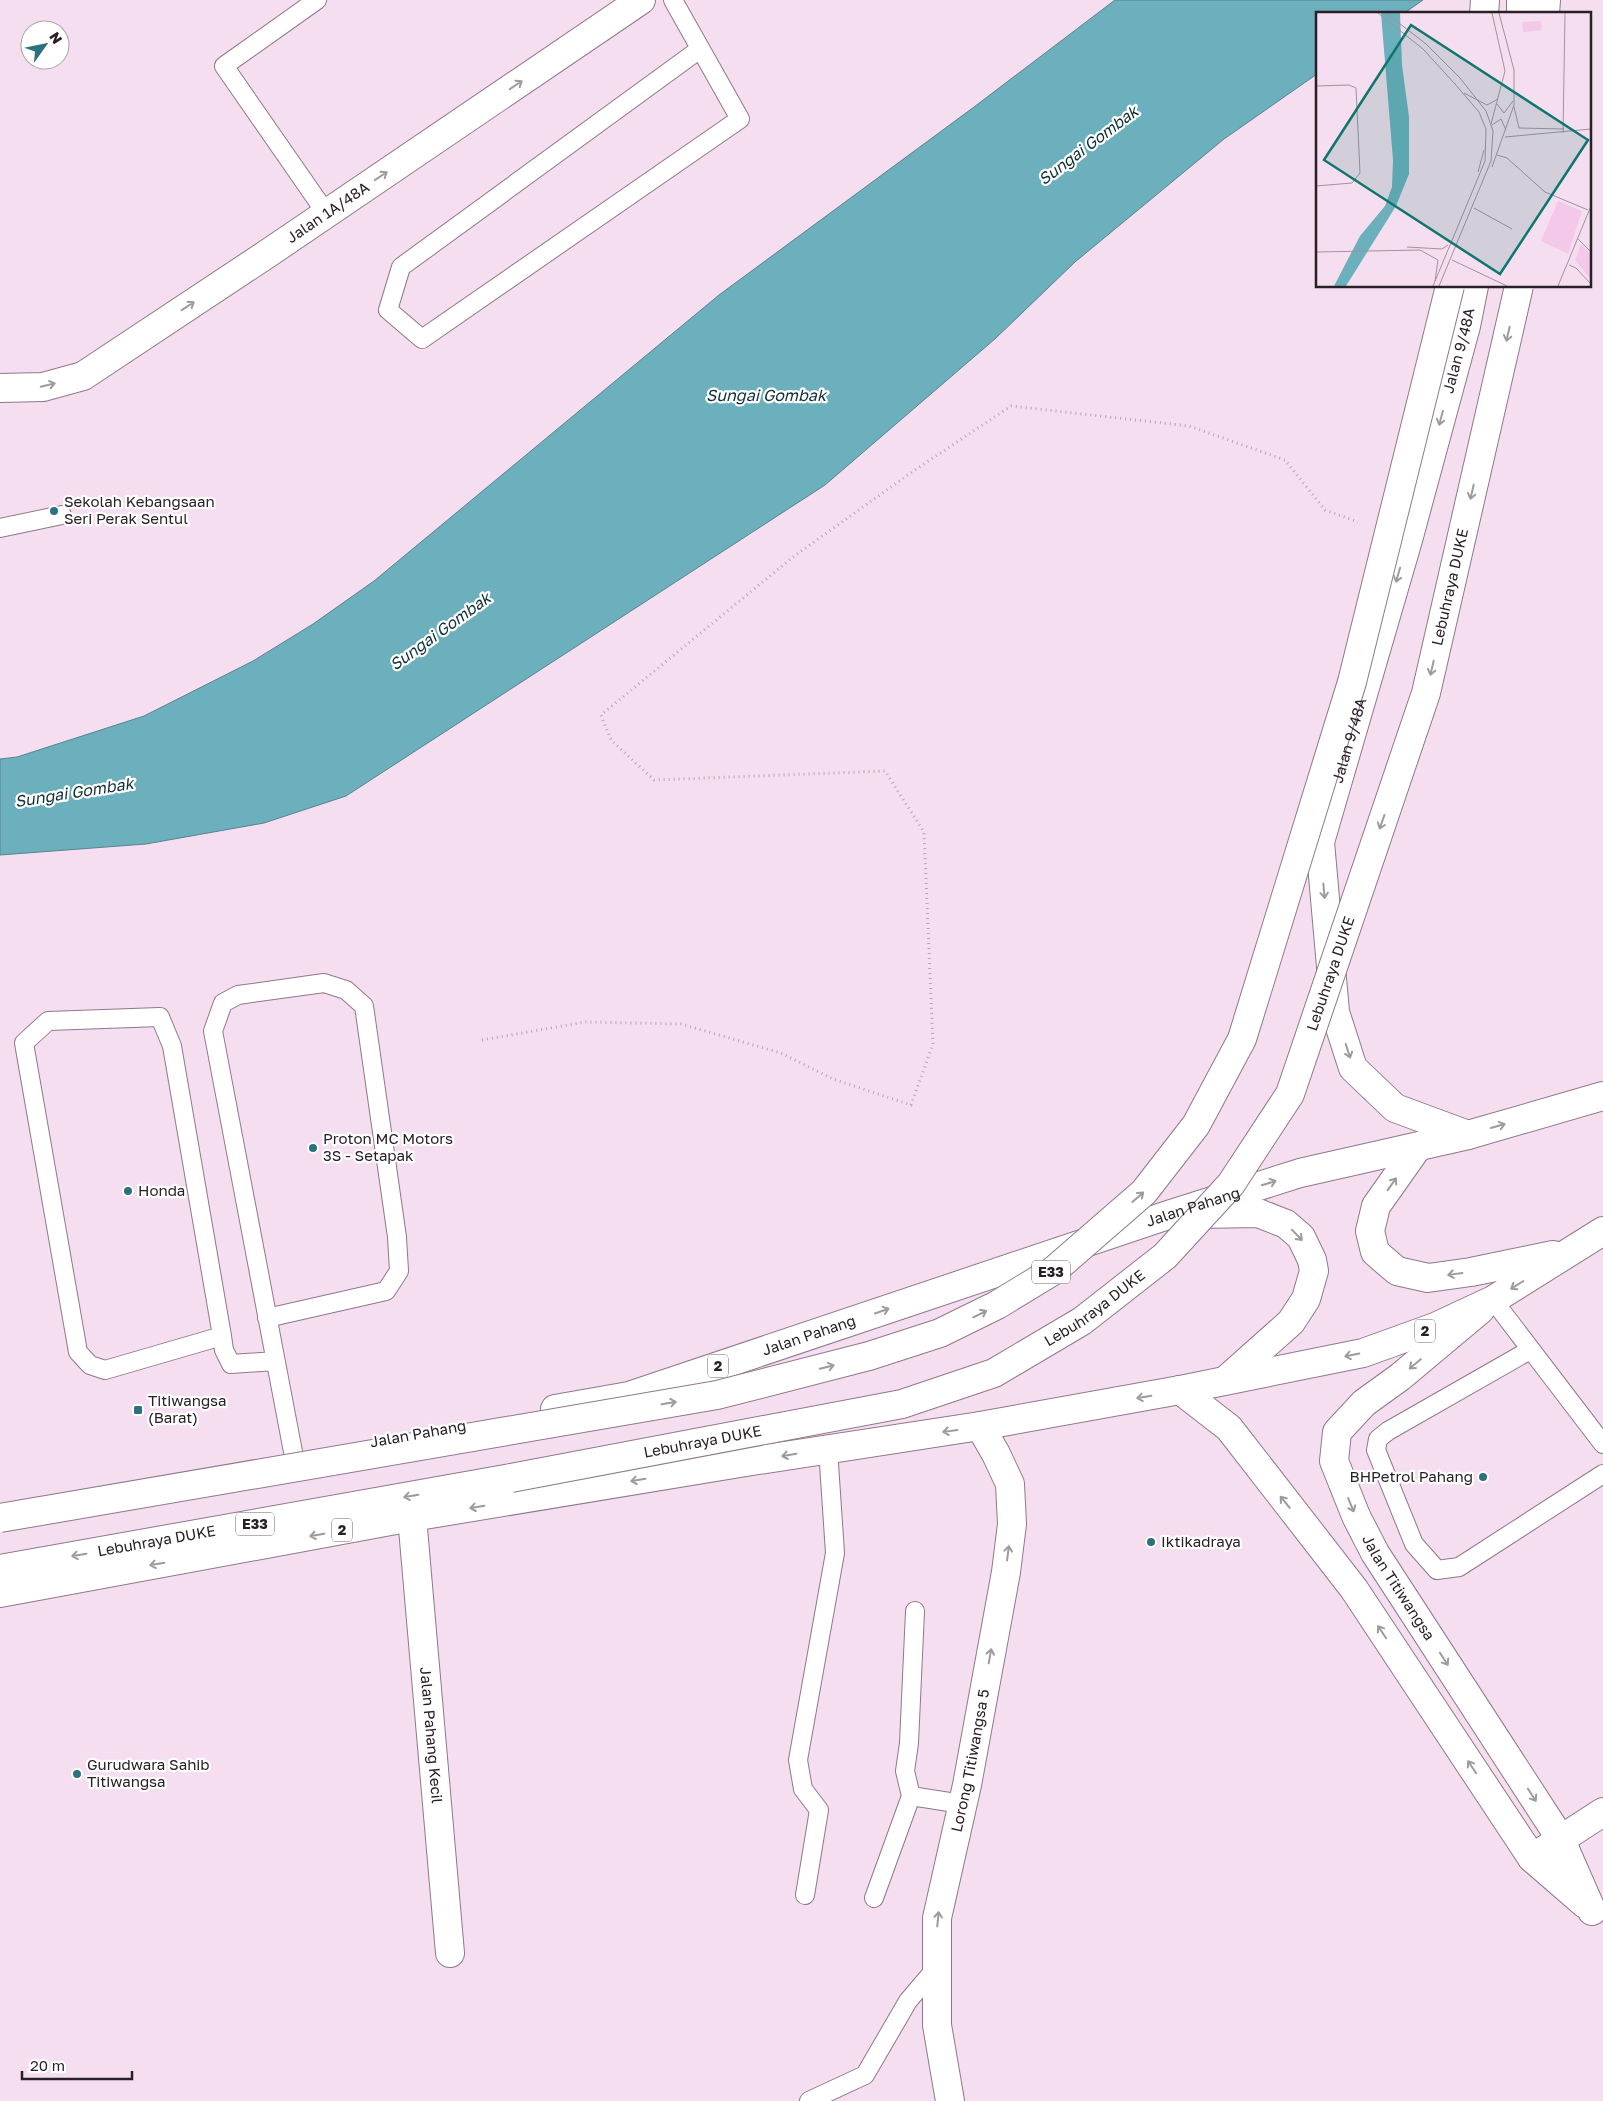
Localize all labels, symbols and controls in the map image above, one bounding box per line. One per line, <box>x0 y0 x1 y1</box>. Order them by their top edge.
inset map <box>1316 12 1590 288</box>
north arrow <box>20 20 70 70</box>
text: N <box>46 29 66 47</box>
one-way arrow <box>509 80 523 90</box>
water label: Sungai Gombak <box>1034 100 1143 189</box>
one-way arrow <box>374 171 388 181</box>
street label: Jalan 1A/48A <box>283 177 372 246</box>
one-way arrow <box>181 300 195 310</box>
street label: Jalan 9/48A <box>1438 306 1477 395</box>
one-way arrow <box>1503 325 1512 341</box>
one-way arrow <box>40 380 56 389</box>
water label: Sungai Gombak <box>706 385 828 405</box>
one-way arrow <box>1436 410 1445 426</box>
one-way arrow <box>1467 484 1476 500</box>
place label: Sekolah Kebangsaan Seri Perak Sentul <box>64 492 215 527</box>
marker: Sekolah Kebangsaan Seri Perak Sentul <box>48 505 60 517</box>
street label: Lebuhraya DUKE <box>1427 527 1471 647</box>
one-way arrow <box>1393 567 1402 583</box>
water label: Sungai Gombak <box>386 587 496 674</box>
one-way arrow <box>1427 659 1436 675</box>
street label: Jalan 9/48A <box>1328 696 1370 785</box>
water label: Sungai Gombak <box>13 772 137 811</box>
one-way arrow <box>1377 814 1386 830</box>
one-way arrow <box>1320 882 1329 898</box>
street label: Lebuhraya DUKE <box>1302 914 1358 1033</box>
one-way arrow <box>1343 1042 1353 1058</box>
one-way arrow <box>1489 1121 1505 1131</box>
place label: Proton MC Motors 3S - Setapak <box>323 1129 453 1164</box>
marker: Proton MC Motors 3S - Setapak <box>307 1142 319 1154</box>
one-way arrow <box>1387 1177 1397 1191</box>
one-way arrow <box>1261 1178 1276 1187</box>
place label: Honda <box>138 1181 185 1199</box>
street label: Jalan Pahang <box>1144 1183 1242 1230</box>
marker: Honda <box>122 1185 134 1197</box>
one-way arrow <box>1132 1191 1145 1203</box>
one-way arrow <box>1291 1229 1303 1241</box>
road number: E33 <box>1032 1260 1070 1284</box>
street label: Lebuhraya DUKE <box>1041 1265 1148 1349</box>
one-way arrow <box>1447 1269 1463 1279</box>
one-way arrow <box>1511 1280 1525 1290</box>
one-way arrow <box>874 1306 889 1315</box>
one-way arrow <box>972 1308 987 1318</box>
street label: Jalan Pahang <box>760 1311 858 1359</box>
road number: 2 <box>1415 1320 1435 1342</box>
one-way arrow <box>1345 1351 1361 1361</box>
road number: 2 <box>708 1354 728 1378</box>
one-way arrow <box>1409 1359 1422 1370</box>
one-way arrow <box>819 1362 835 1371</box>
place label: Titiwangsa (Barat) <box>148 1391 227 1426</box>
one-way arrow <box>1137 1392 1153 1402</box>
one-way arrow <box>660 1398 676 1408</box>
marker: Titiwangsa (Barat) <box>132 1404 144 1416</box>
street label: Jalan Pahang <box>368 1416 467 1450</box>
street label: Lebuhraya DUKE <box>642 1421 763 1461</box>
one-way arrow <box>942 1426 958 1436</box>
one-way arrow <box>781 1450 797 1460</box>
place label: BHPetrol Pahang <box>1350 1467 1473 1485</box>
marker: BHPetrol Pahang <box>1477 1471 1489 1483</box>
one-way arrow <box>630 1475 646 1485</box>
one-way arrow <box>403 1491 419 1501</box>
one-way arrow <box>1279 1496 1290 1509</box>
one-way arrow <box>1347 1497 1357 1512</box>
one-way arrow <box>470 1502 486 1512</box>
road number: E33 <box>236 1512 274 1536</box>
road number: 2 <box>332 1518 352 1542</box>
street label: Lebuhraya DUKE <box>96 1521 217 1559</box>
one-way arrow <box>310 1531 326 1540</box>
street label: Jalan Titiwangsa <box>1359 1531 1439 1643</box>
place label: Iktikadraya <box>1161 1532 1241 1550</box>
marker: Iktikadraya <box>1145 1536 1157 1548</box>
one-way arrow <box>1003 1545 1013 1561</box>
one-way arrow <box>71 1551 87 1561</box>
one-way arrow <box>150 1560 166 1570</box>
one-way arrow <box>1377 1625 1387 1639</box>
one-way arrow <box>986 1649 996 1665</box>
one-way arrow <box>1438 1652 1449 1666</box>
street label: Jalan Pahang Kecil <box>417 1666 447 1804</box>
street label: Lorong Titiwangsa 5 <box>947 1687 992 1834</box>
place label: Gurudwara Sahib Titiwangsa <box>87 1755 210 1790</box>
one-way arrow <box>1467 1760 1477 1774</box>
marker: Gurudwara Sahib Titiwangsa <box>71 1768 83 1780</box>
one-way arrow <box>1527 1788 1537 1802</box>
one-way arrow <box>933 1911 943 1927</box>
scale bar <box>22 2048 132 2080</box>
text: 20 m <box>30 2056 65 2074</box>

